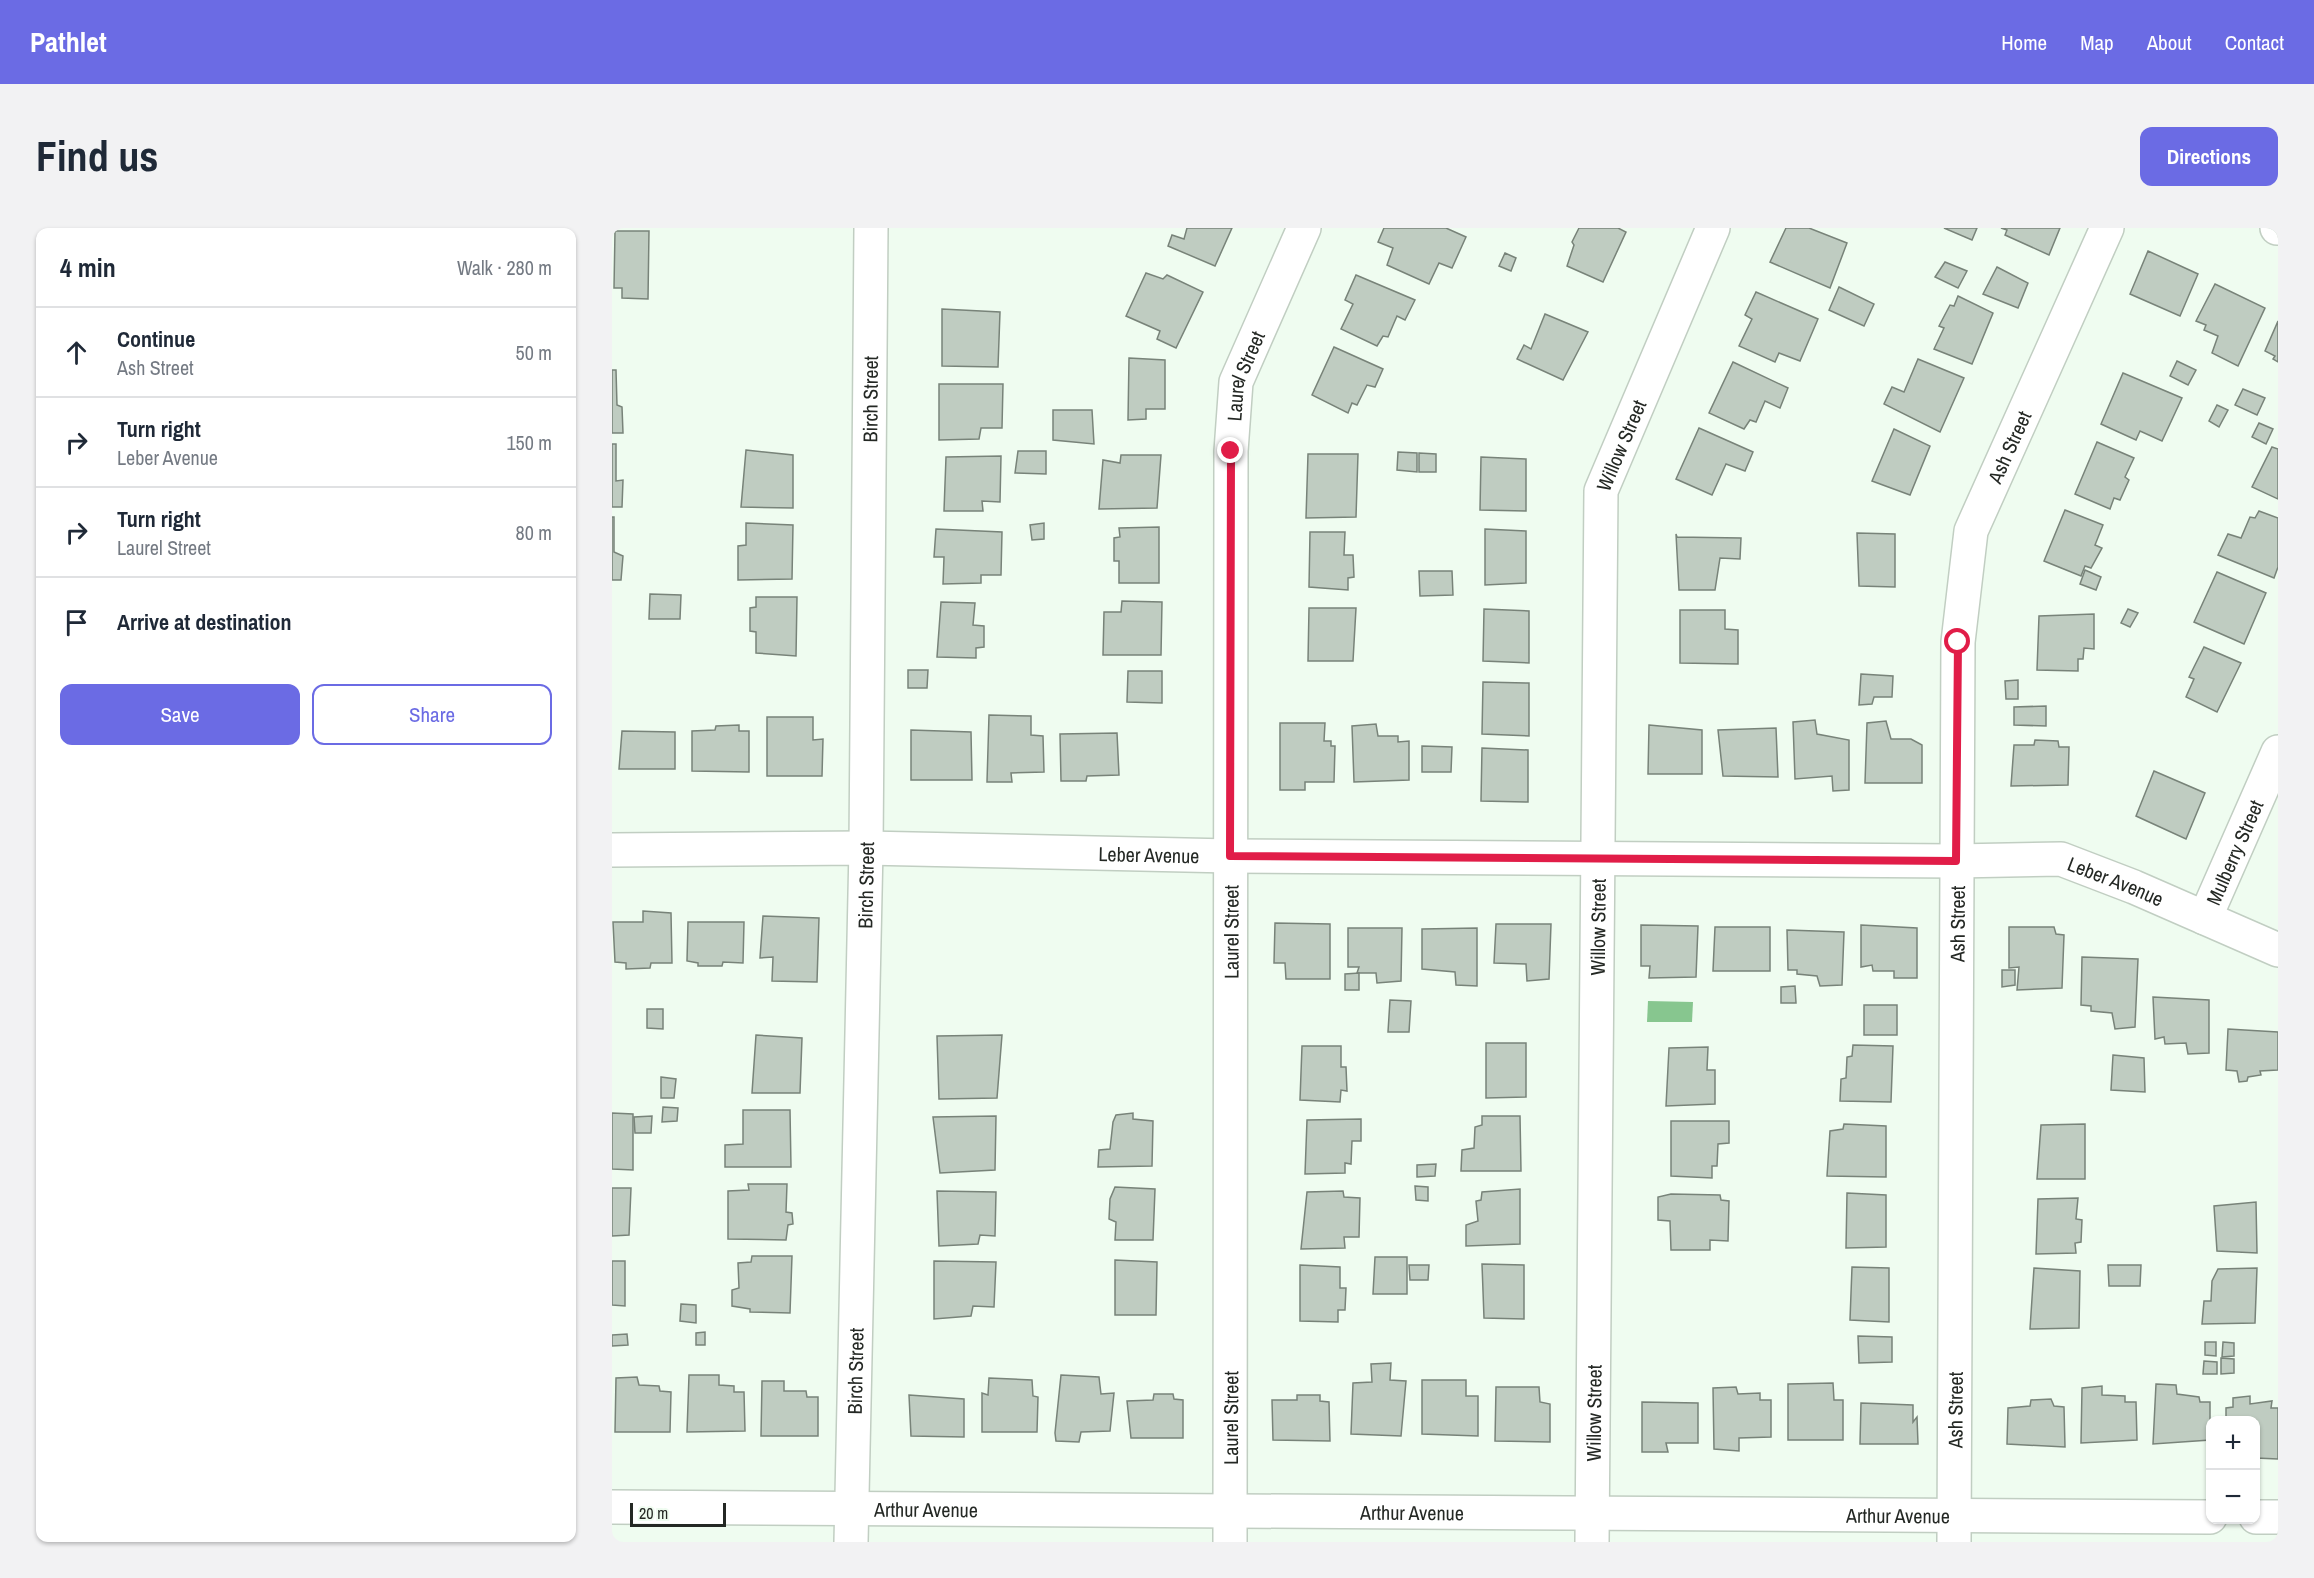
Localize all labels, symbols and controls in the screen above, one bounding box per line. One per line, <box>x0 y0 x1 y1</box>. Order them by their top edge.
text: Pathlet <box>30 23 107 61</box>
text: Home <box>2001 28 2047 57</box>
text: Map <box>2080 28 2114 57</box>
text: About <box>2147 28 2192 57</box>
text: Contact <box>2225 28 2284 57</box>
button: Directions <box>2140 127 2278 186</box>
text: Find us <box>36 128 158 184</box>
text: 4 min <box>60 250 116 285</box>
text: Walk · 280 m <box>457 254 552 281</box>
text: Continue <box>117 324 195 354</box>
street label: Laurel Street <box>1220 326 1271 422</box>
icon: ahead <box>60 336 93 369</box>
text: 50 m <box>516 339 552 366</box>
text: Ash Street <box>117 354 194 381</box>
street label: Birch Street <box>856 355 883 443</box>
street label: Willow Street <box>1589 395 1652 495</box>
street label: Ash Street <box>1980 406 2037 488</box>
text: Turn right <box>117 414 201 444</box>
icon: right <box>60 426 93 459</box>
text: 150 m <box>506 429 552 456</box>
route end <box>1217 437 1243 463</box>
text: Leber Avenue <box>117 444 218 471</box>
text: Turn right <box>117 504 201 534</box>
icon: right <box>60 516 93 549</box>
text: 80 m <box>516 519 552 546</box>
text: Laurel Street <box>117 534 211 561</box>
icon: arrive <box>60 606 93 639</box>
text: Arrive at destination <box>117 607 291 637</box>
route start <box>1944 628 1970 654</box>
button: Save <box>60 684 300 745</box>
button: Share <box>312 684 552 745</box>
street label: Mulberry Street <box>2199 795 2269 909</box>
street label: Leber Avenue <box>1098 840 1200 869</box>
street label: Birch Street <box>851 841 880 929</box>
street label: Leber Avenue <box>2064 849 2168 912</box>
street label: Willow Street <box>1583 878 1611 975</box>
street label: Laurel Street <box>1217 885 1244 979</box>
street label: Ash Street <box>1943 885 1970 963</box>
street label: Birch Street <box>840 1327 869 1415</box>
street label: Willow Street <box>1579 1364 1607 1461</box>
street label: Laurel Street <box>1217 1371 1244 1465</box>
street label: Ash Street <box>1941 1371 1968 1449</box>
map controls <box>2206 1416 2260 1524</box>
button: + <box>2206 1416 2260 1470</box>
button: − <box>2206 1470 2260 1524</box>
street label: Arthur Avenue <box>873 1495 978 1523</box>
street label: Arthur Avenue <box>1359 1498 1464 1526</box>
scale bar <box>630 1500 726 1528</box>
street label: Arthur Avenue <box>1845 1501 1950 1529</box>
text: 20 m <box>639 1502 668 1524</box>

